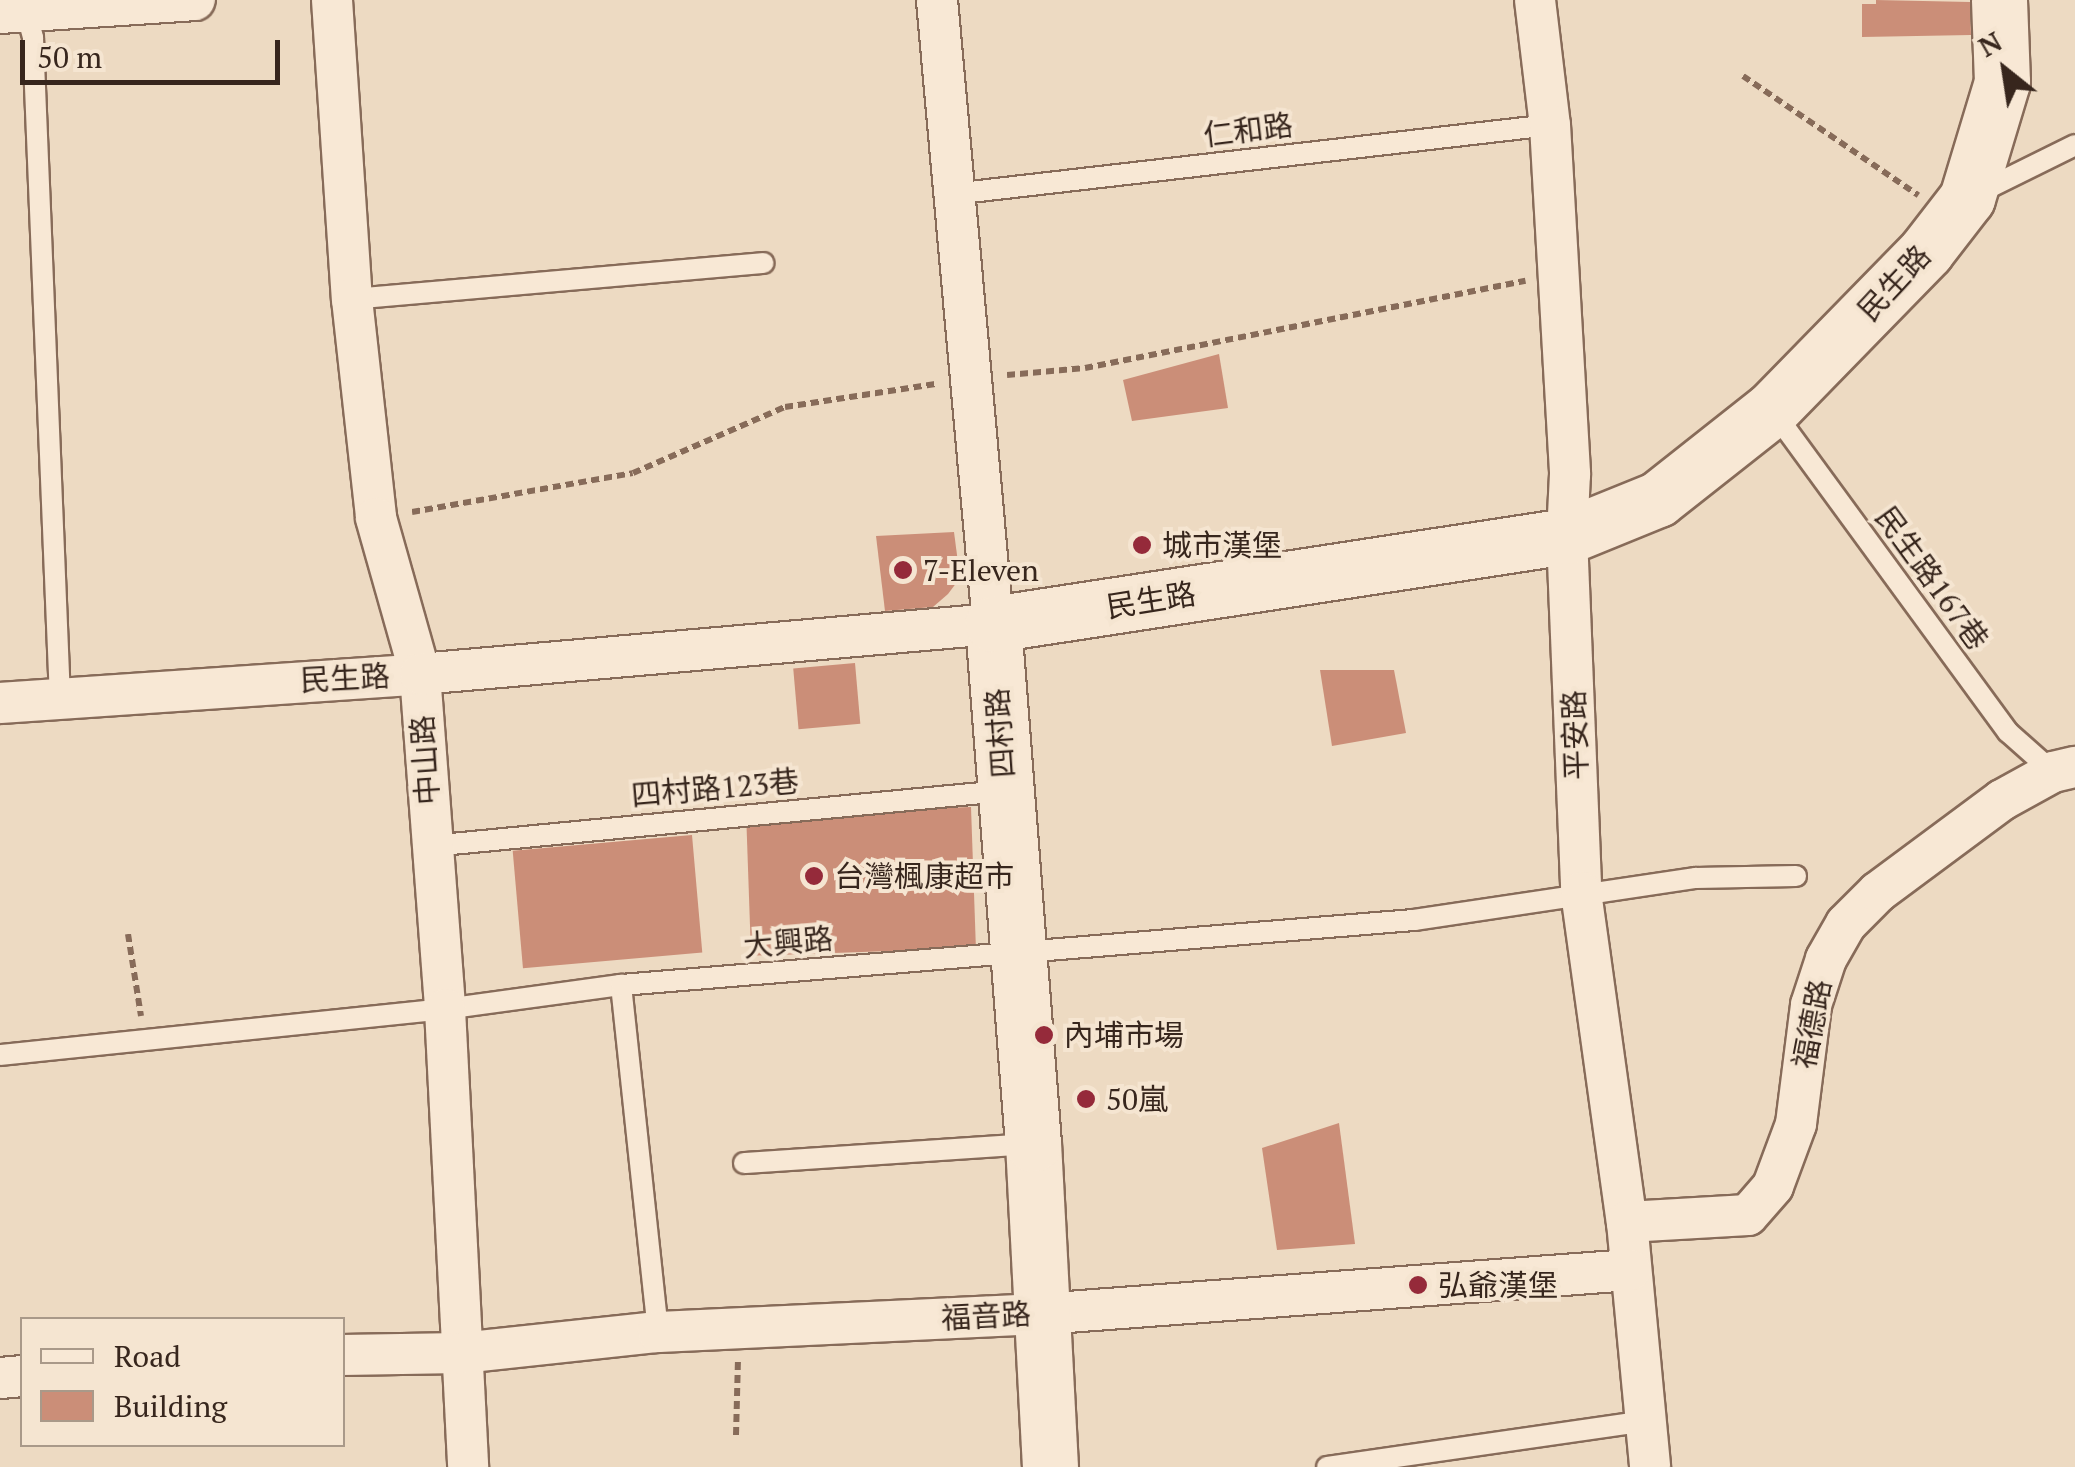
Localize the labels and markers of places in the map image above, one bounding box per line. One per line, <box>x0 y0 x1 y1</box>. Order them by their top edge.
place label: 城市漢堡 <box>1162 527 1282 563</box>
marker: 城市漢堡 <box>1131 534 1153 556</box>
place label: 7-Eleven <box>923 552 1039 588</box>
marker: 7-Eleven <box>892 559 914 581</box>
place label: 台灣楓康超市 <box>834 858 1014 894</box>
marker: 台灣楓康超市 <box>803 865 825 887</box>
place label: 內埔市場 <box>1064 1017 1184 1053</box>
marker: 內埔市場 <box>1033 1024 1055 1046</box>
place label: 50嵐 <box>1106 1081 1168 1117</box>
marker: 50嵐 <box>1075 1088 1097 1110</box>
place label: 弘爺漢堡 <box>1438 1267 1558 1303</box>
marker: 弘爺漢堡 <box>1407 1274 1429 1296</box>

